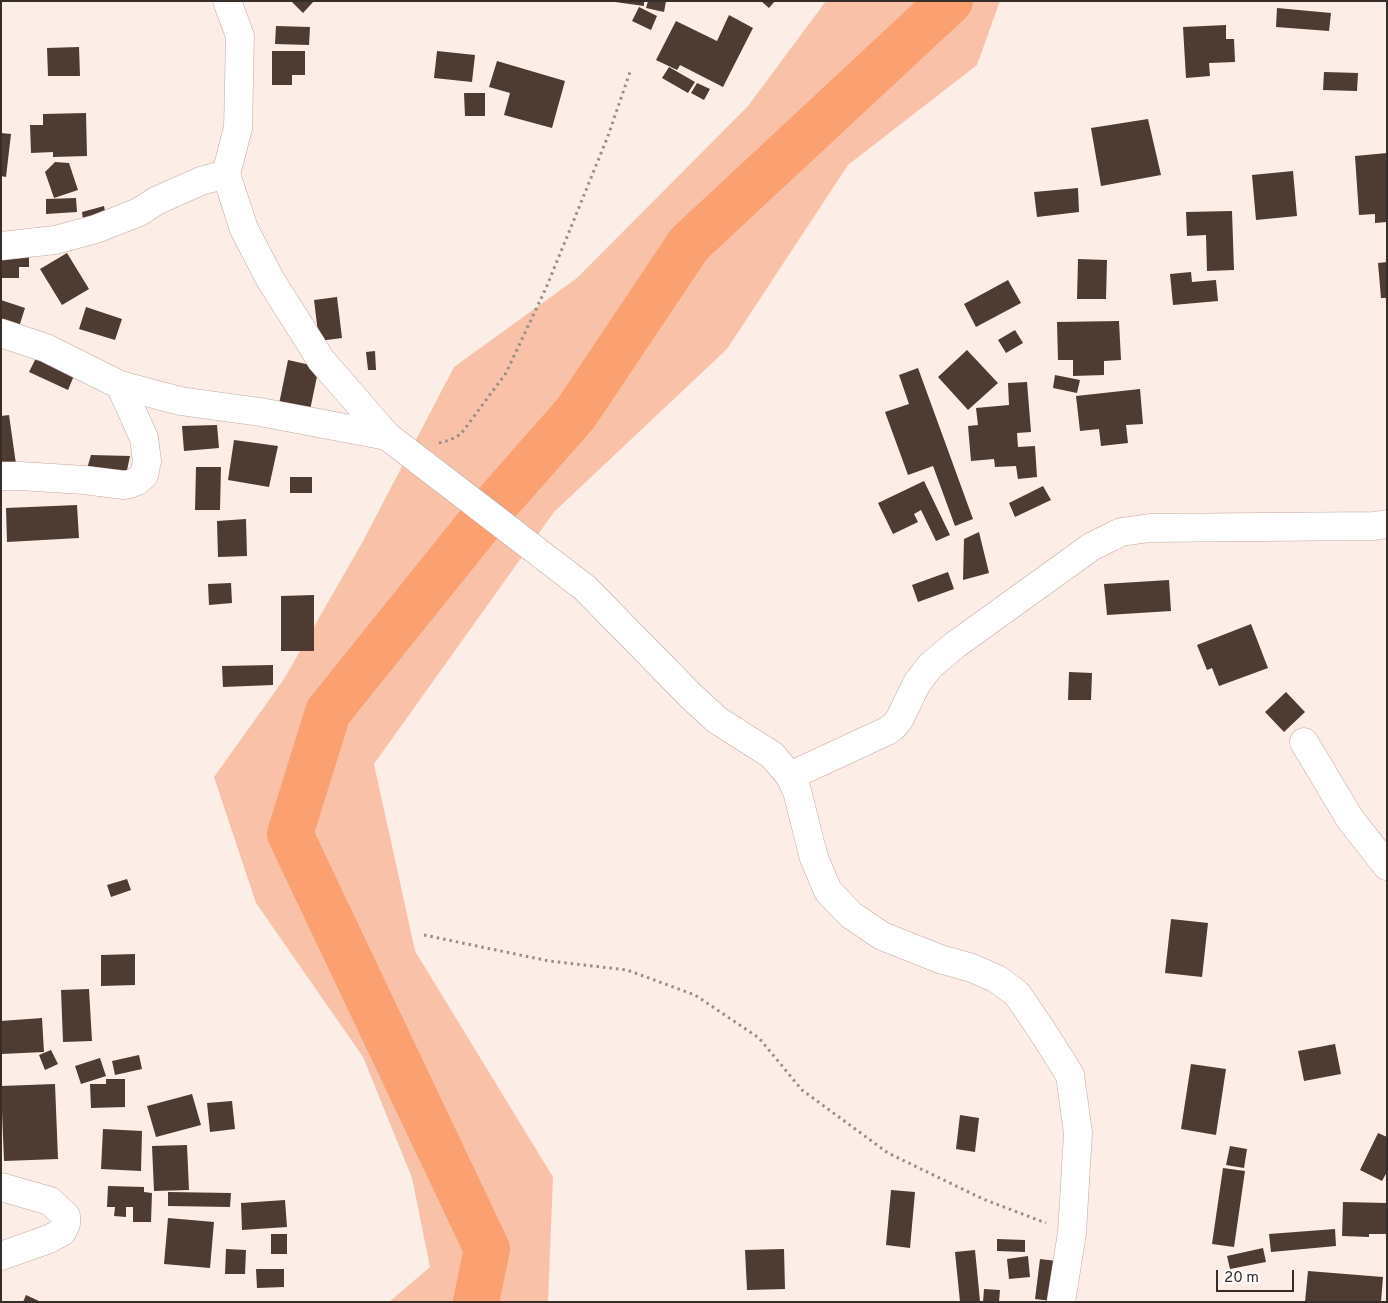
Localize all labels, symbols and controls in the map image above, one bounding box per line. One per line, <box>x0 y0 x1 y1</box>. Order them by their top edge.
scale bar <box>1218 1260 1296 1292</box>
text: 20 m <box>1224 1269 1259 1288</box>

